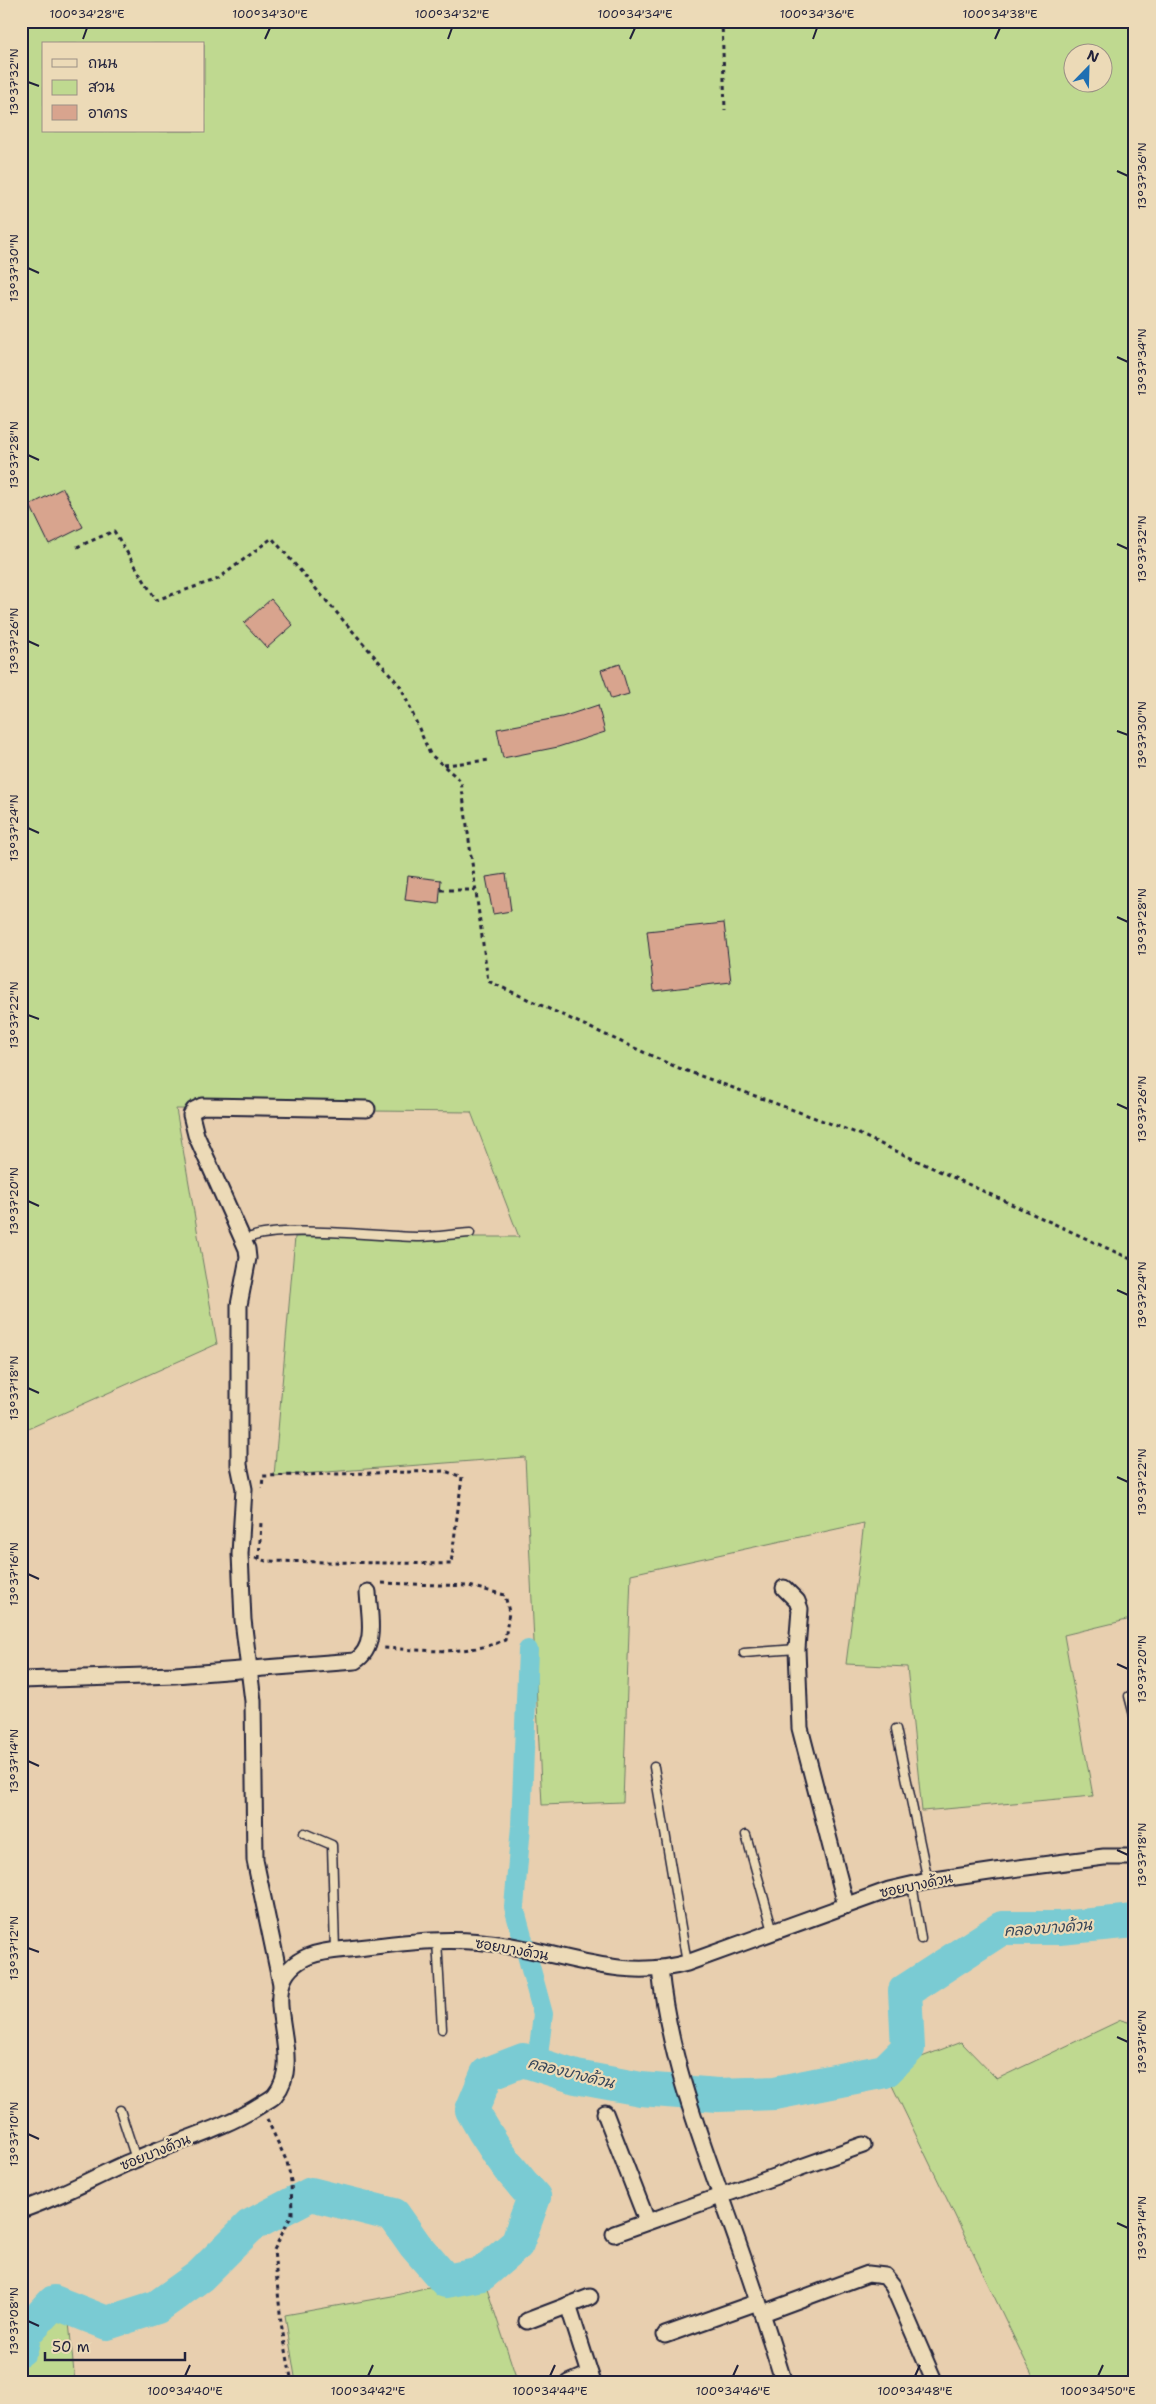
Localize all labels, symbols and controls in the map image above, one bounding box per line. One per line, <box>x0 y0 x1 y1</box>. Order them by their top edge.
text: 100°34'28"E <box>49 6 125 22</box>
text: 100°34'30"E <box>232 6 308 22</box>
text: 100°34'32"E <box>415 6 489 22</box>
text: 100°34'34"E <box>598 6 672 22</box>
text: 100°34'36"E <box>780 6 854 22</box>
text: 100°34'38"E <box>962 6 1038 22</box>
legend <box>42 42 205 132</box>
north arrow <box>1064 42 1114 92</box>
text: N <box>1084 46 1102 66</box>
text: 13°37'32"N <box>6 48 22 116</box>
text: ถนน <box>88 53 117 73</box>
text: สวน <box>88 77 115 97</box>
text: อาคาร <box>88 103 128 123</box>
text: 13°37'36"N <box>1134 142 1150 210</box>
text: 13°37'30"N <box>6 234 22 302</box>
text: 13°37'34"N <box>1134 328 1150 396</box>
text: 13°37'28"N <box>6 421 22 489</box>
text: 13°37'32"N <box>1134 515 1150 583</box>
text: 13°37'26"N <box>6 608 22 674</box>
text: 13°37'30"N <box>1134 701 1150 769</box>
text: 13°37'24"N <box>6 794 22 862</box>
text: 13°37'28"N <box>1134 888 1150 956</box>
text: 13°37'22"N <box>6 981 22 1049</box>
text: 13°37'26"N <box>1134 1076 1150 1142</box>
text: 13°37'20"N <box>6 1167 22 1235</box>
text: 13°37'24"N <box>1134 1261 1150 1329</box>
text: 13°37'18"N <box>6 1356 22 1420</box>
text: 13°37'22"N <box>1134 1448 1150 1516</box>
text: 13°37'16"N <box>6 1542 22 1606</box>
text: 13°37'20"N <box>1134 1635 1150 1703</box>
text: 13°37'14"N <box>6 1729 22 1793</box>
text: 13°37'18"N <box>1134 1823 1150 1887</box>
street label: ซอยบางด้วน <box>878 1868 955 1902</box>
water label: คลองบางด้วน <box>1003 1915 1094 1941</box>
text: 13°37'12"N <box>6 1916 22 1980</box>
street label: ซอยบางด้วน <box>474 1934 551 1964</box>
text: 13°37'16"N <box>1134 2010 1150 2074</box>
water label: คลองบางด้วน <box>526 2053 617 2094</box>
text: 13°37'10"N <box>6 2102 22 2166</box>
street label: ซอยบางด้วน <box>117 2129 193 2174</box>
text: 13°37'14"N <box>1134 2196 1150 2260</box>
text: 13°37'08"N <box>6 2287 22 2355</box>
scale bar <box>45 2329 185 2361</box>
text: 50 m <box>52 2337 90 2357</box>
text: 100°34'40"E <box>147 2383 223 2399</box>
text: 100°34'42"E <box>331 2383 405 2399</box>
text: 100°34'44"E <box>513 2383 587 2399</box>
text: 100°34'46"E <box>696 2383 770 2399</box>
text: 100°34'48"E <box>878 2383 952 2399</box>
text: 100°34'50"E <box>1061 2383 1135 2399</box>

